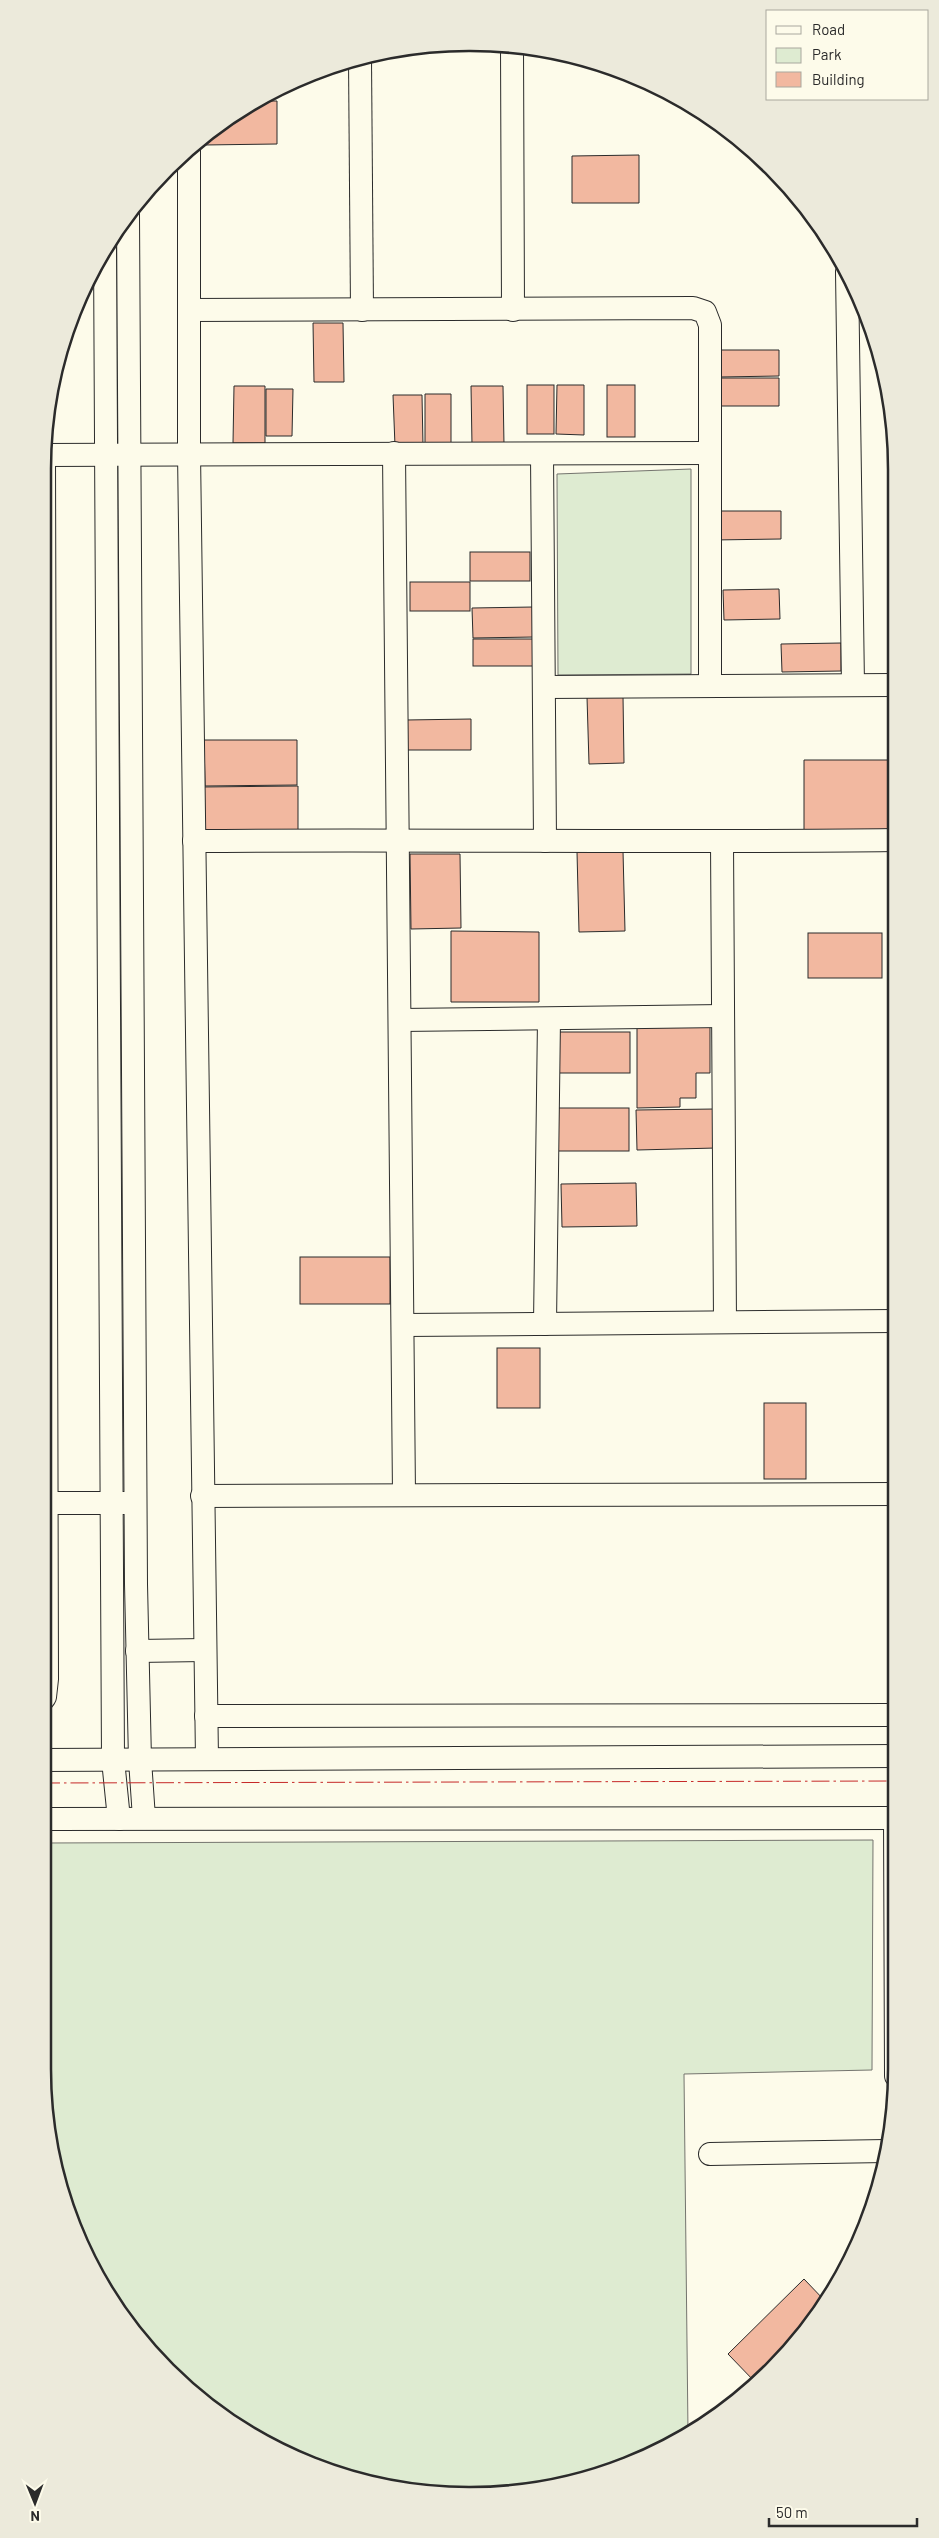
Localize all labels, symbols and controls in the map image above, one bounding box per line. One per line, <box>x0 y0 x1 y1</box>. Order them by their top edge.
legend <box>766 10 929 100</box>
text: Road <box>812 20 845 38</box>
text: Park <box>812 45 842 63</box>
text: Building <box>812 70 865 88</box>
north arrow <box>10 2478 60 2528</box>
scale bar <box>769 2496 916 2528</box>
text: 50 m <box>776 2503 808 2521</box>
text: N <box>30 2508 40 2525</box>

